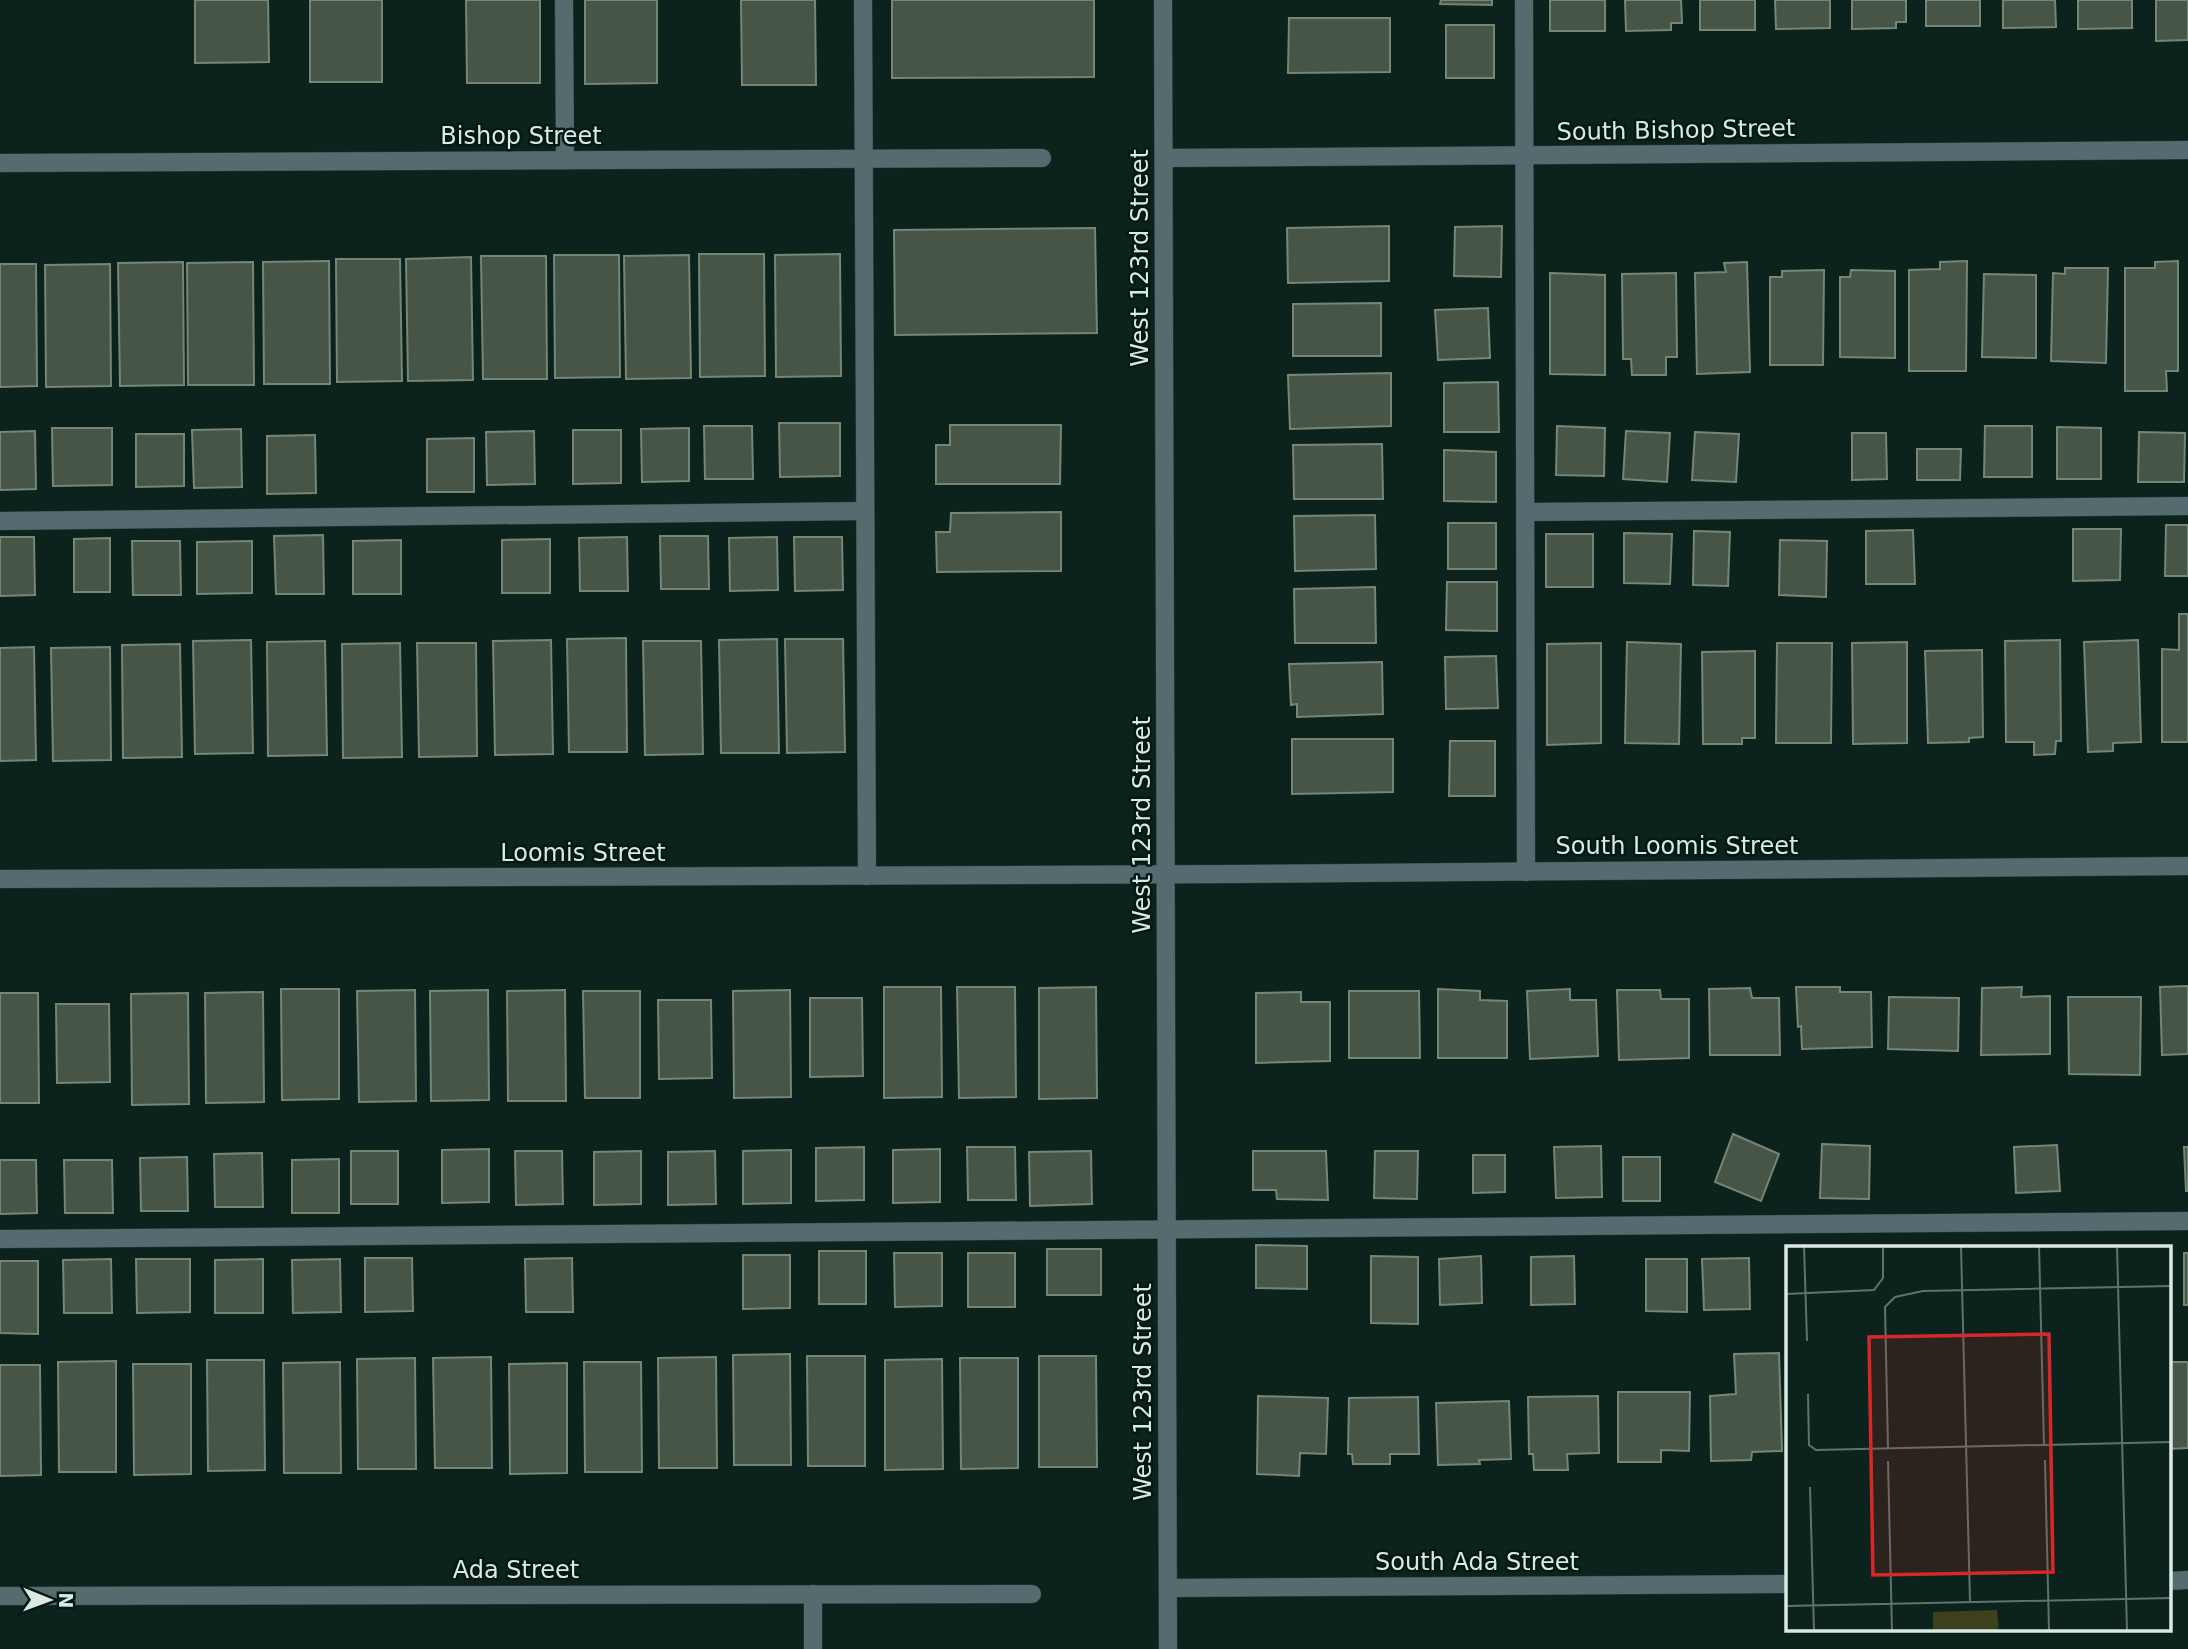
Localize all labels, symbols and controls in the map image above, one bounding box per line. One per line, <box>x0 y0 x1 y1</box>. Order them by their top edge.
street label: South Bishop Street <box>1556 114 1796 146</box>
street label: Bishop Street <box>440 122 602 150</box>
street label: West 123rd Street <box>1126 149 1154 367</box>
street label: West 123rd Street <box>1128 716 1156 934</box>
street label: South Loomis Street <box>1556 832 1798 860</box>
street label: Loomis Street <box>500 839 666 867</box>
inset map <box>1786 1246 2170 1632</box>
street label: West 123rd Street <box>1129 1283 1157 1501</box>
street label: South Ada Street <box>1375 1548 1579 1576</box>
street label: Ada Street <box>453 1556 579 1584</box>
north arrow <box>14 1565 84 1635</box>
text: N <box>55 1592 77 1608</box>

